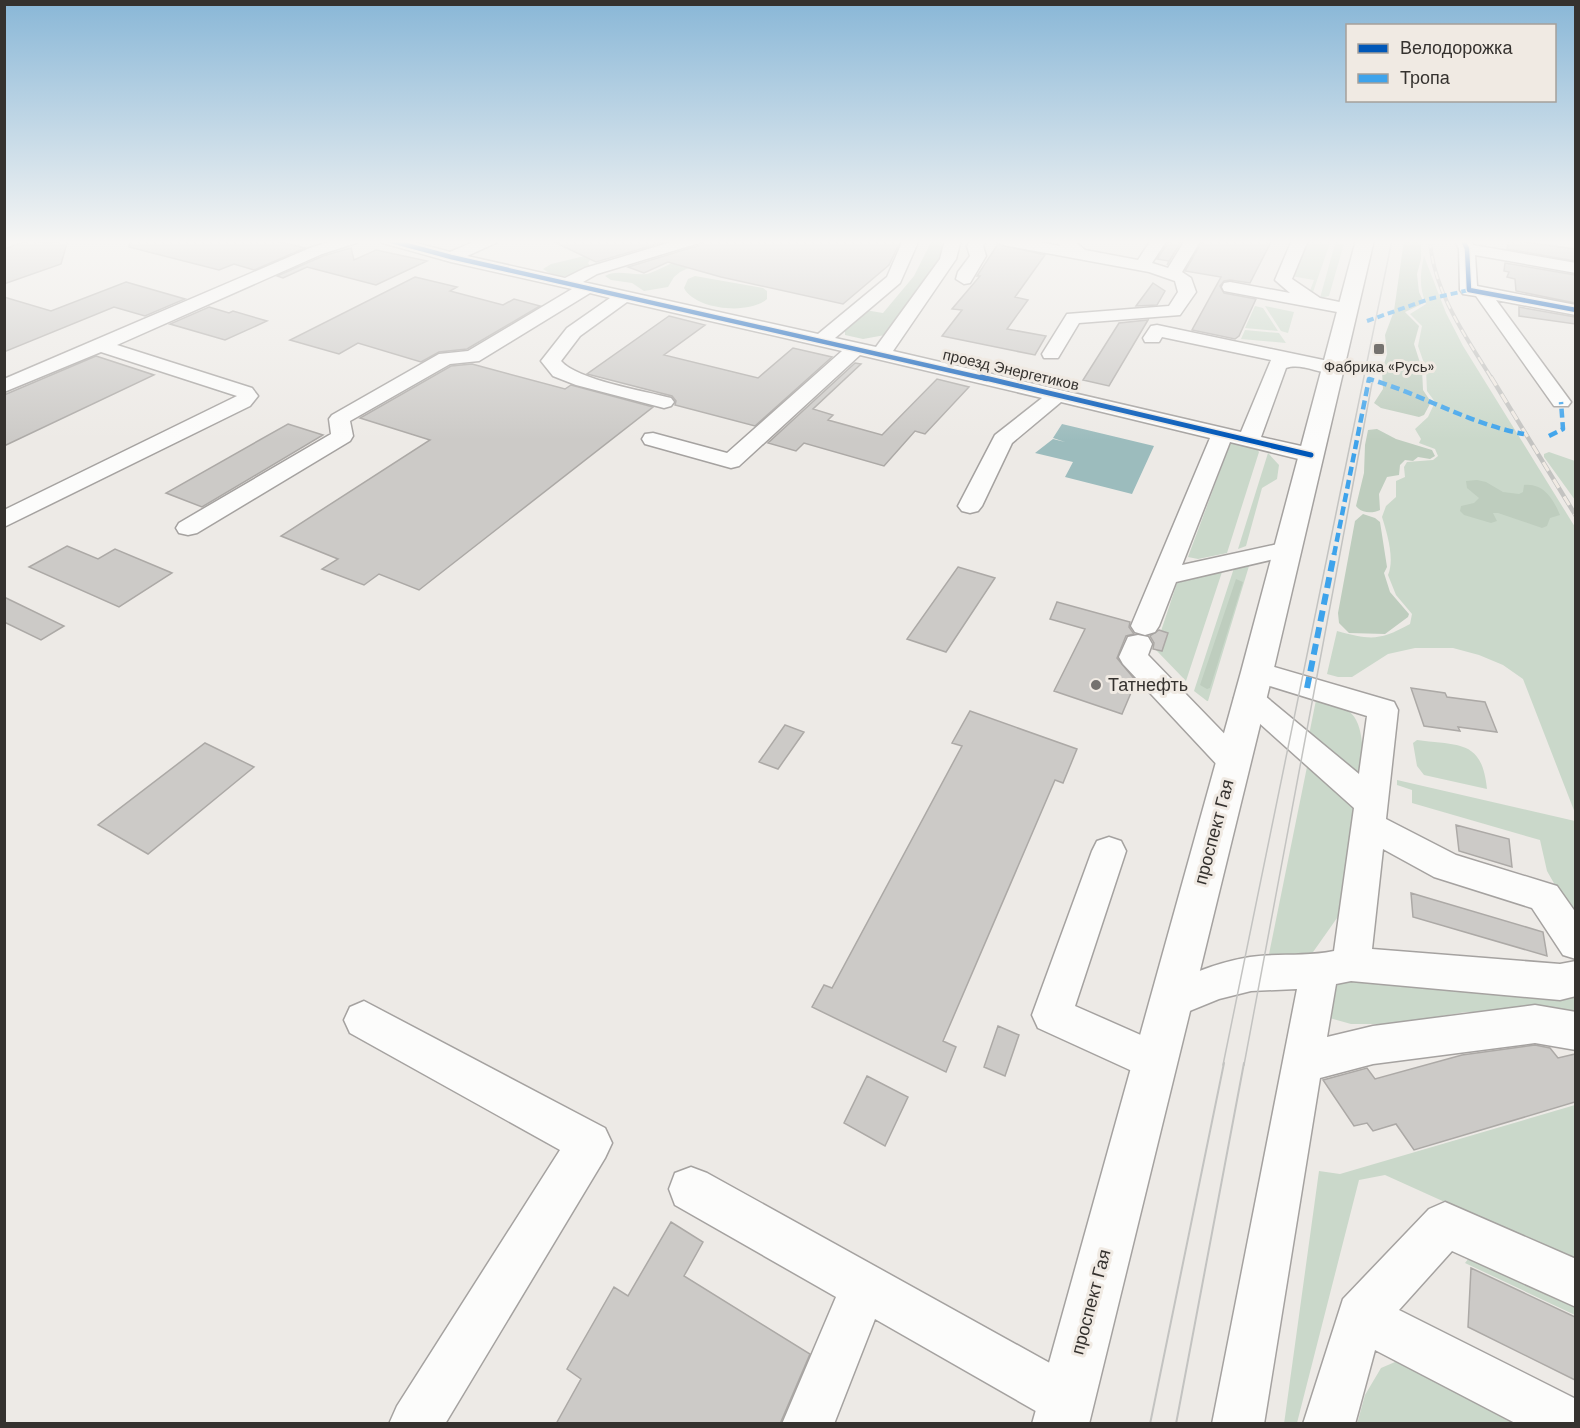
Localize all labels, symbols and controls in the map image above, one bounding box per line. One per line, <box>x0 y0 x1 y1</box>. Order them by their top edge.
legend <box>1346 24 1556 102</box>
text: Велодорожка <box>1400 36 1513 60</box>
text: Тропа <box>1400 66 1451 90</box>
marker: Фабрика «Русь» <box>1372 342 1386 356</box>
street label: проезд Энергетиков <box>941 345 1081 395</box>
place label: Фабрика «Русь» <box>1324 357 1434 377</box>
place label: Татнефть <box>1108 673 1188 697</box>
marker: Татнефть <box>1089 678 1103 692</box>
street label: проспект Гая <box>1188 777 1240 887</box>
street label: проспект Гая <box>1065 1247 1117 1357</box>

